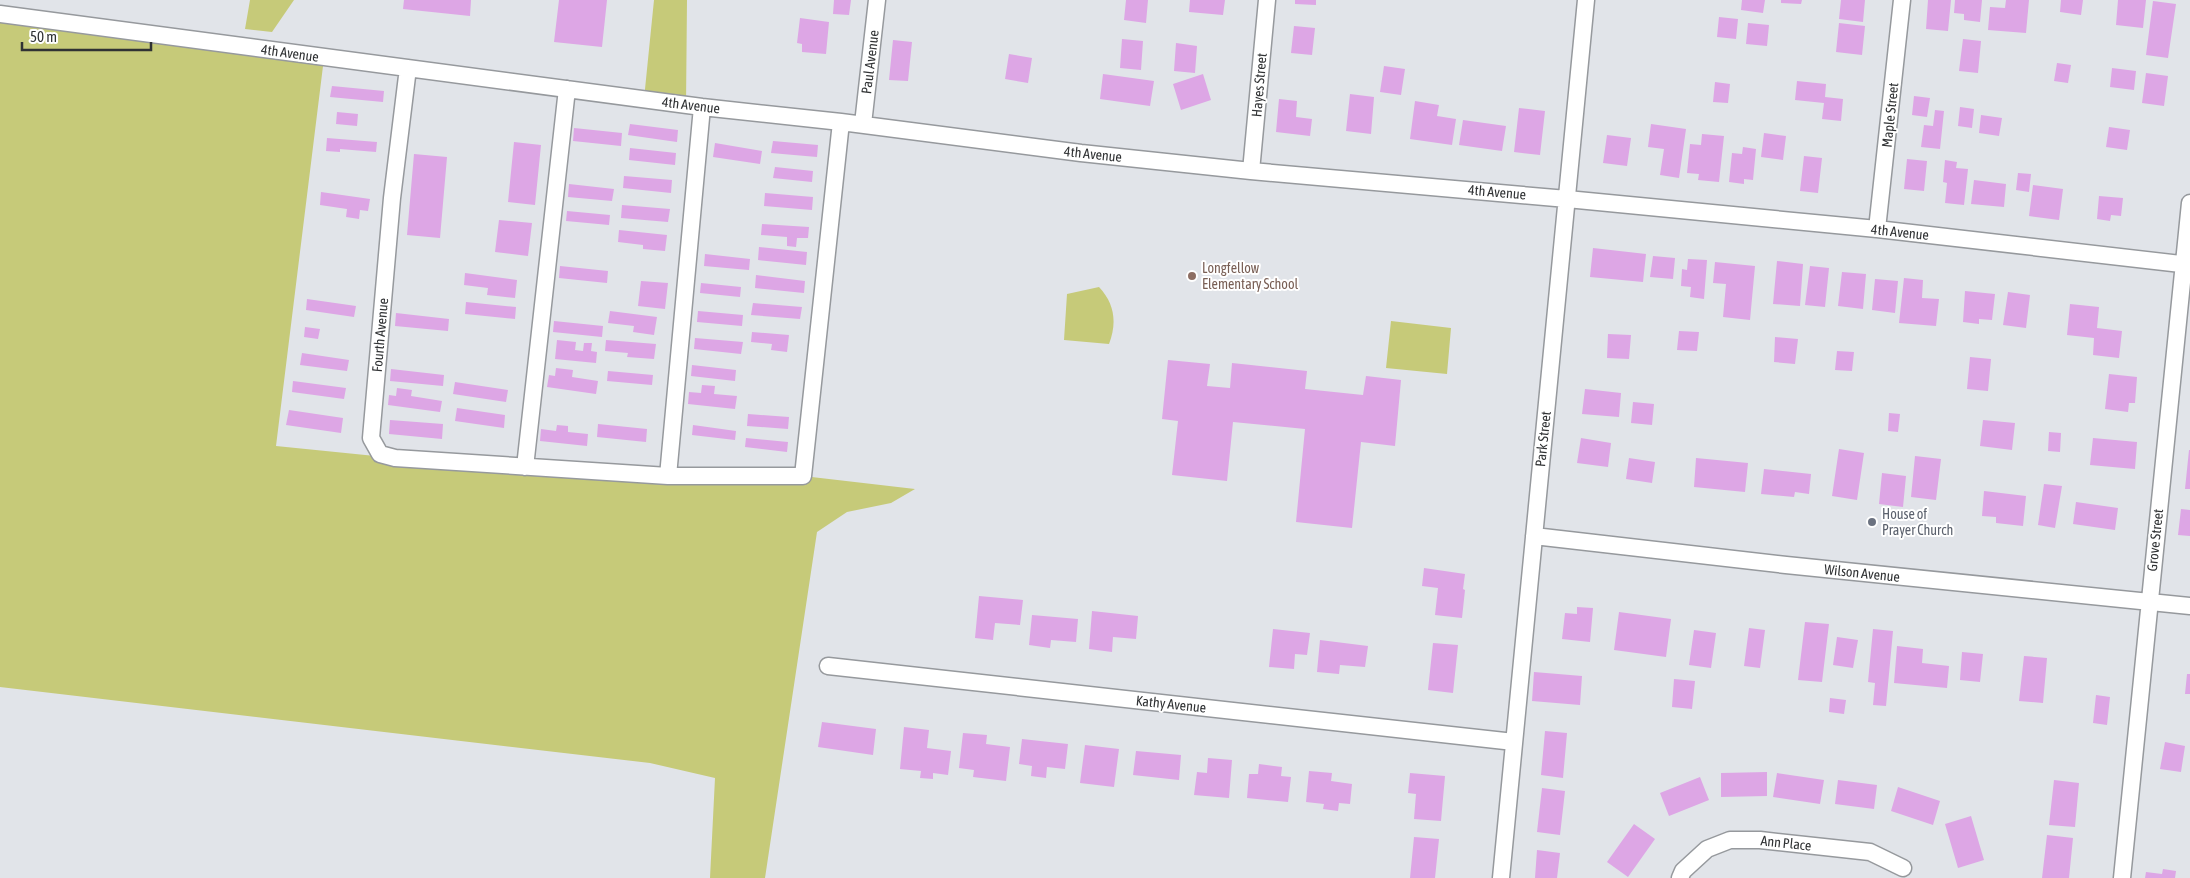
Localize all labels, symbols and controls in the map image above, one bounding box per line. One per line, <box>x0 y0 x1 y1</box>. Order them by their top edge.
scale bar <box>22 20 151 52</box>
text: 50 m <box>30 28 57 45</box>
street label: Paul Avenue <box>858 29 882 95</box>
street label: 4th Avenue <box>260 41 320 65</box>
street label: Hayes Street <box>1248 52 1270 118</box>
street label: Maple Street <box>1879 82 1901 148</box>
street label: 4th Avenue <box>661 94 721 116</box>
street label: 4th Avenue <box>1063 143 1123 165</box>
street label: 4th Avenue <box>1467 181 1527 203</box>
street label: 4th Avenue <box>1870 221 1930 243</box>
place label: Longfellow Elementary School <box>1202 260 1298 292</box>
marker: Longfellow Elementary School <box>1186 270 1198 282</box>
street label: Fourth Avenue <box>369 297 391 373</box>
street label: Park Street <box>1532 410 1554 468</box>
place label: House of Prayer Church <box>1882 506 1953 538</box>
street label: Grove Street <box>2144 508 2166 572</box>
marker: House of Prayer Church <box>1866 516 1878 528</box>
street label: Wilson Avenue <box>1823 561 1901 585</box>
street label: Kathy Avenue <box>1135 692 1207 716</box>
street label: Ann Place <box>1760 832 1812 854</box>

